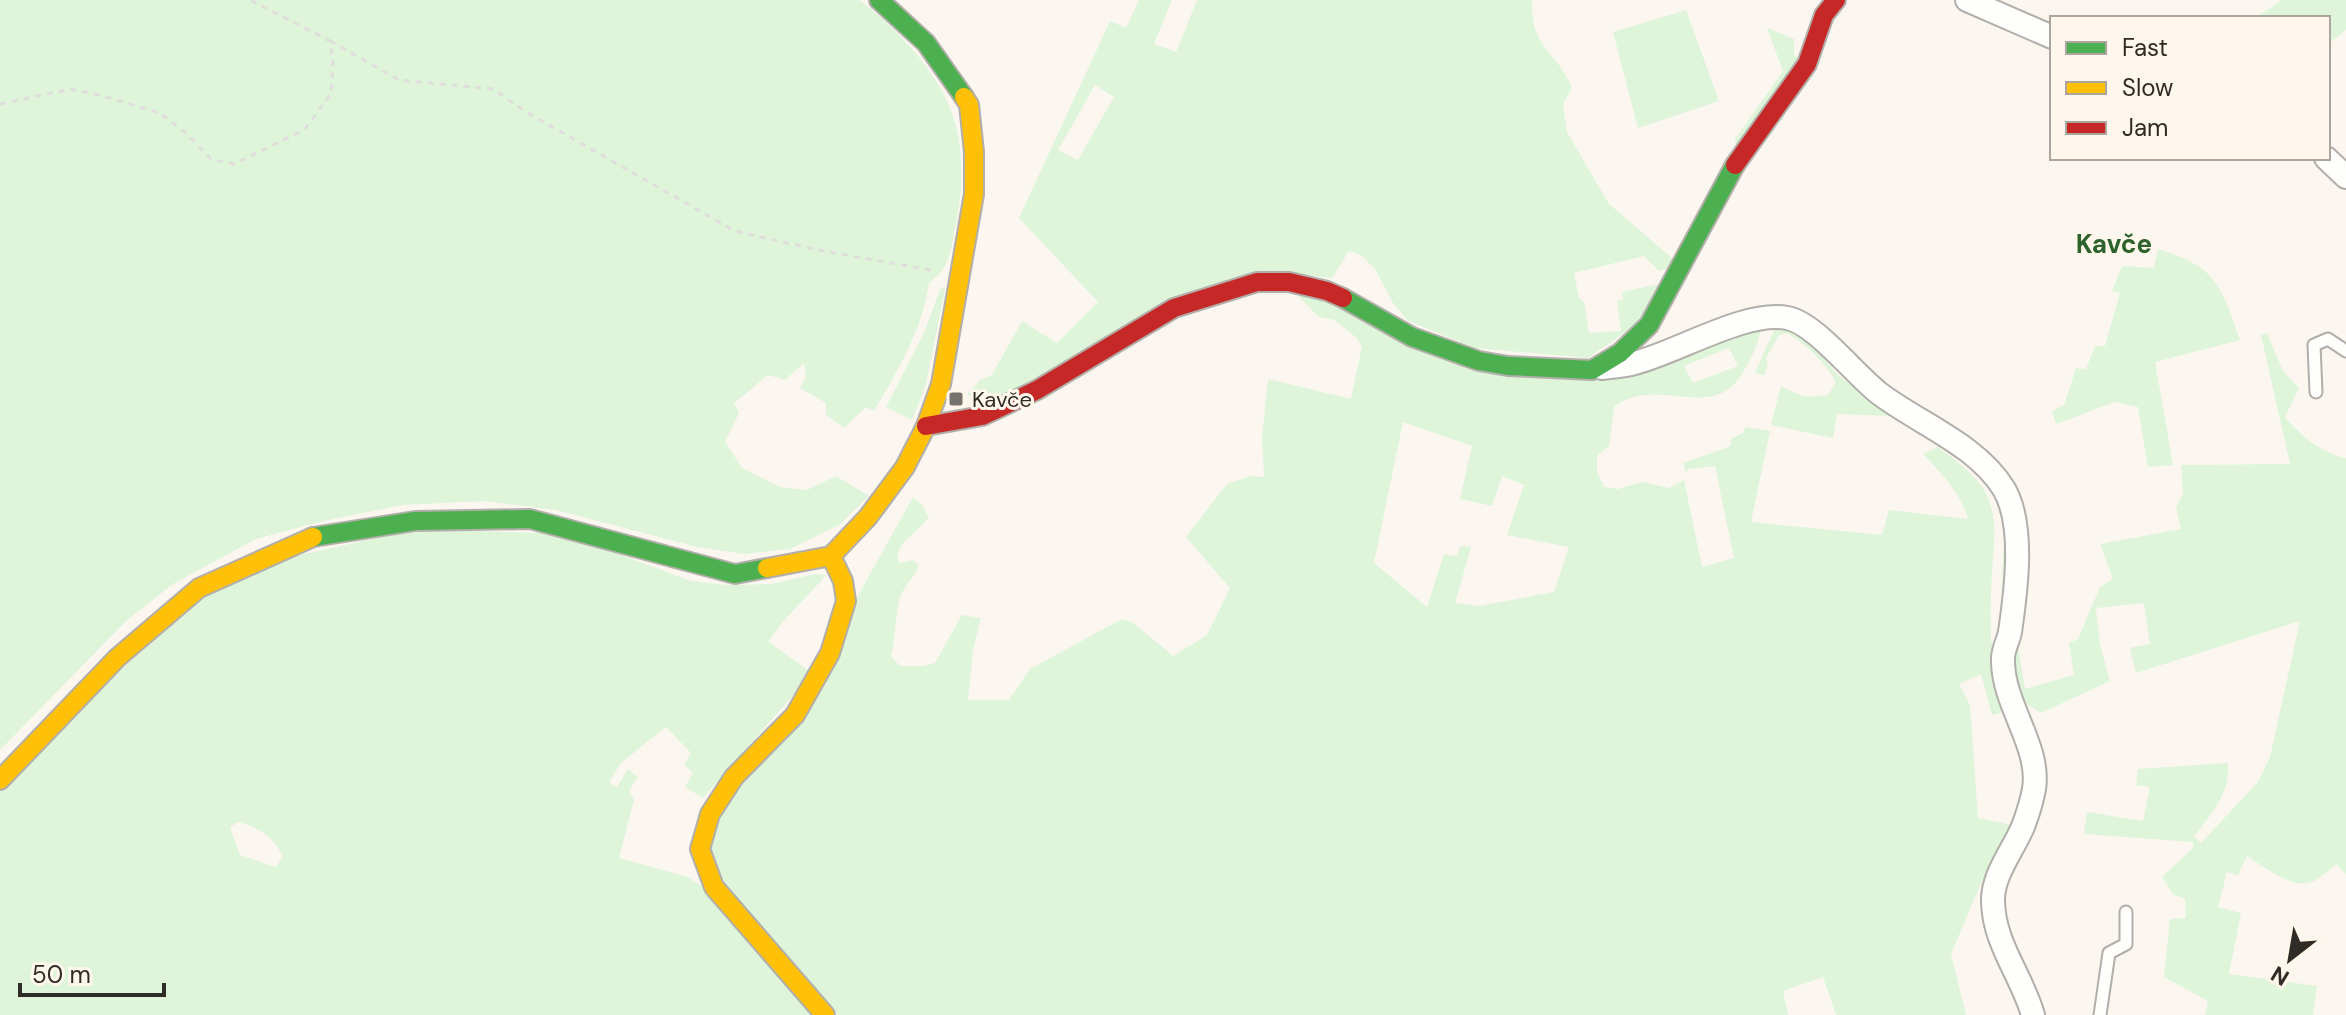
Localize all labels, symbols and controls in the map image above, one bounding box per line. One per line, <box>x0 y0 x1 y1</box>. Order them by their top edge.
legend <box>2050 16 2330 160</box>
text: Fast <box>2122 32 2168 63</box>
text: Slow <box>2122 72 2173 103</box>
text: Jam <box>2122 112 2168 143</box>
district label: Kavče <box>2076 227 2152 261</box>
place label: Kavče <box>972 385 1032 414</box>
marker: Kavče <box>947 390 965 408</box>
north arrow <box>2250 919 2330 999</box>
scale bar <box>20 947 164 997</box>
text: 50 m <box>32 959 91 990</box>
text: N <box>2266 959 2294 992</box>

